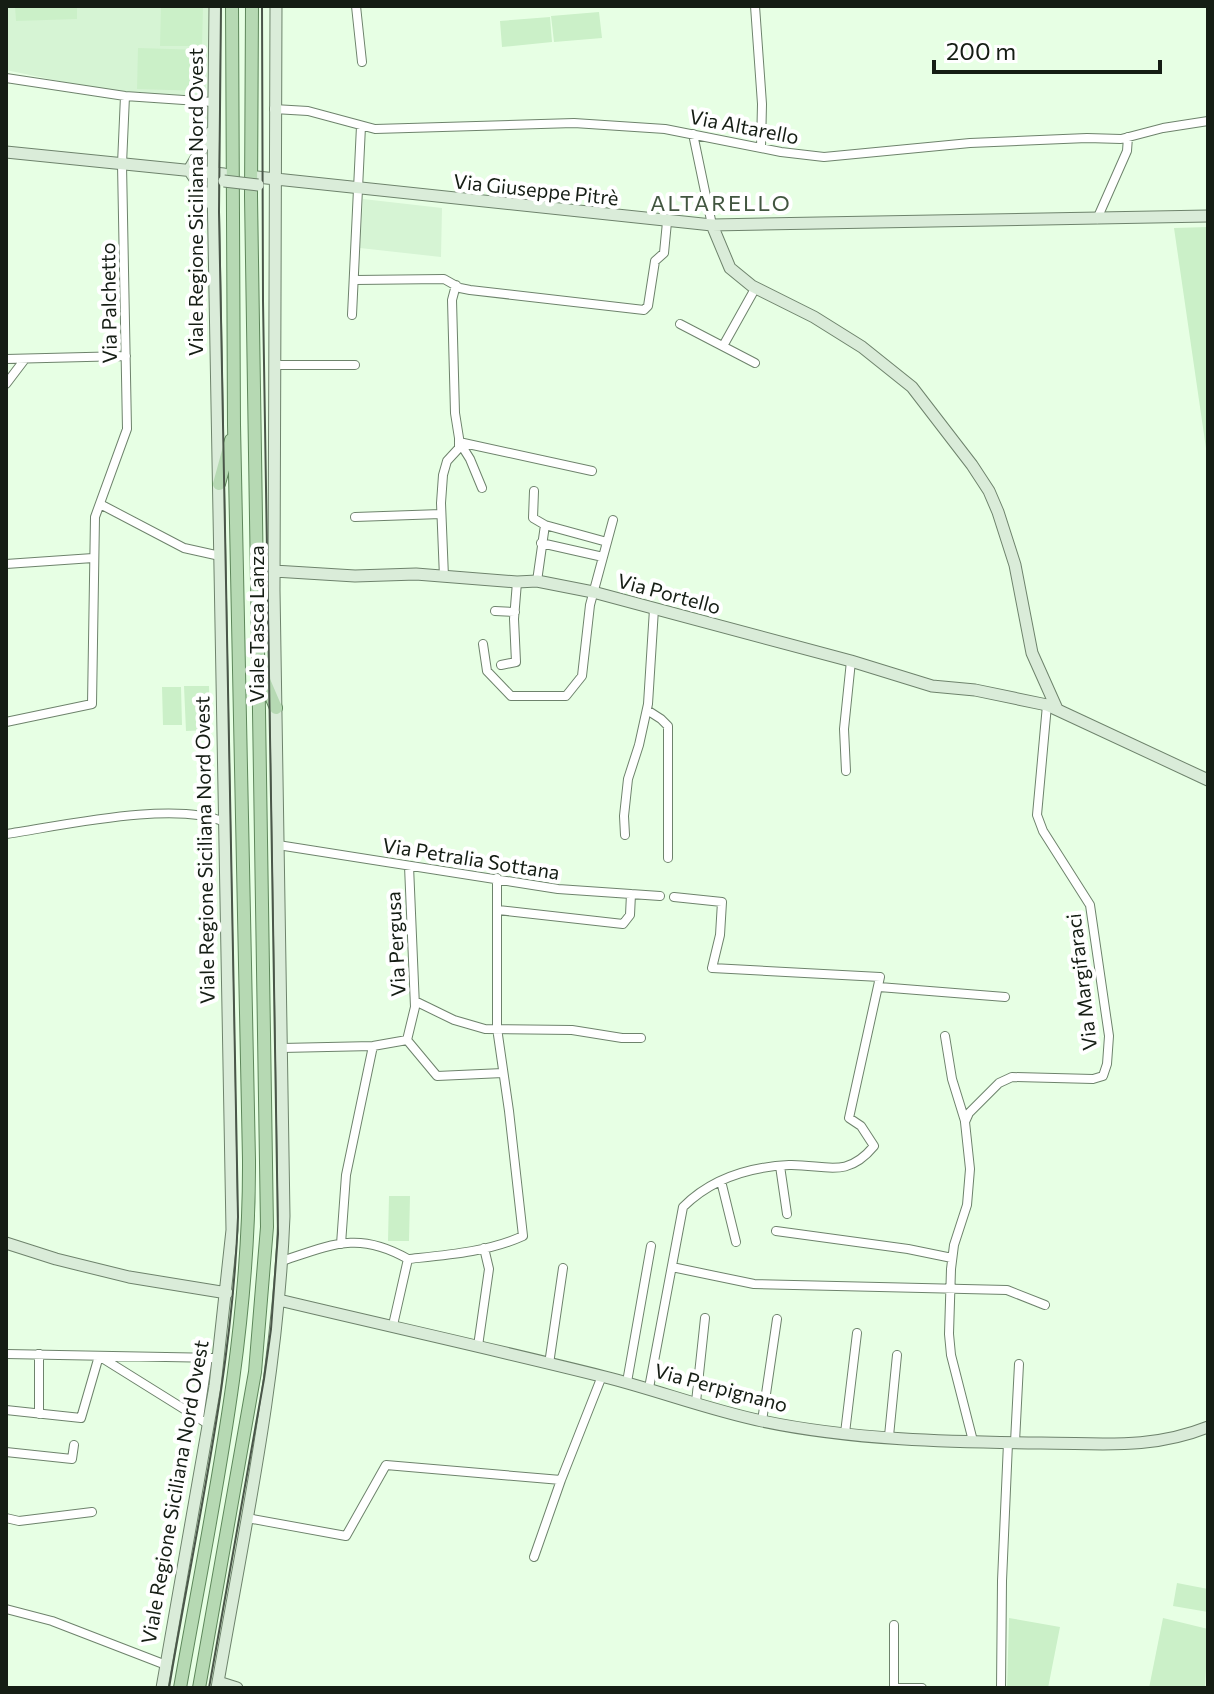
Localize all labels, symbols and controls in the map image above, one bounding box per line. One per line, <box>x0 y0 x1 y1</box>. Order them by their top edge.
scale bar <box>934 24 1160 74</box>
text: 200 m <box>946 36 1016 65</box>
street label: Viale Regione Siciliana Nord Ovest <box>183 48 207 356</box>
street label: Via Altarello <box>687 104 801 148</box>
street label: Via Giuseppe Pitrè <box>452 168 620 210</box>
district label: ALTARELLO <box>650 189 792 216</box>
street label: Via Palchetto <box>95 242 121 364</box>
street label: Viale Tasca Lanza <box>244 545 268 703</box>
street label: Via Portello <box>615 568 724 618</box>
street label: Viale Regione Siciliana Nord Ovest <box>189 696 219 1004</box>
street label: Via Petralia Sottana <box>381 832 561 884</box>
street label: Via Pergusa <box>380 891 410 997</box>
street label: Via Margifaraci <box>1061 912 1101 1052</box>
street label: Viale Regione Siciliana Nord Ovest <box>135 1338 213 1646</box>
street label: Via Perpignano <box>652 1358 791 1416</box>

